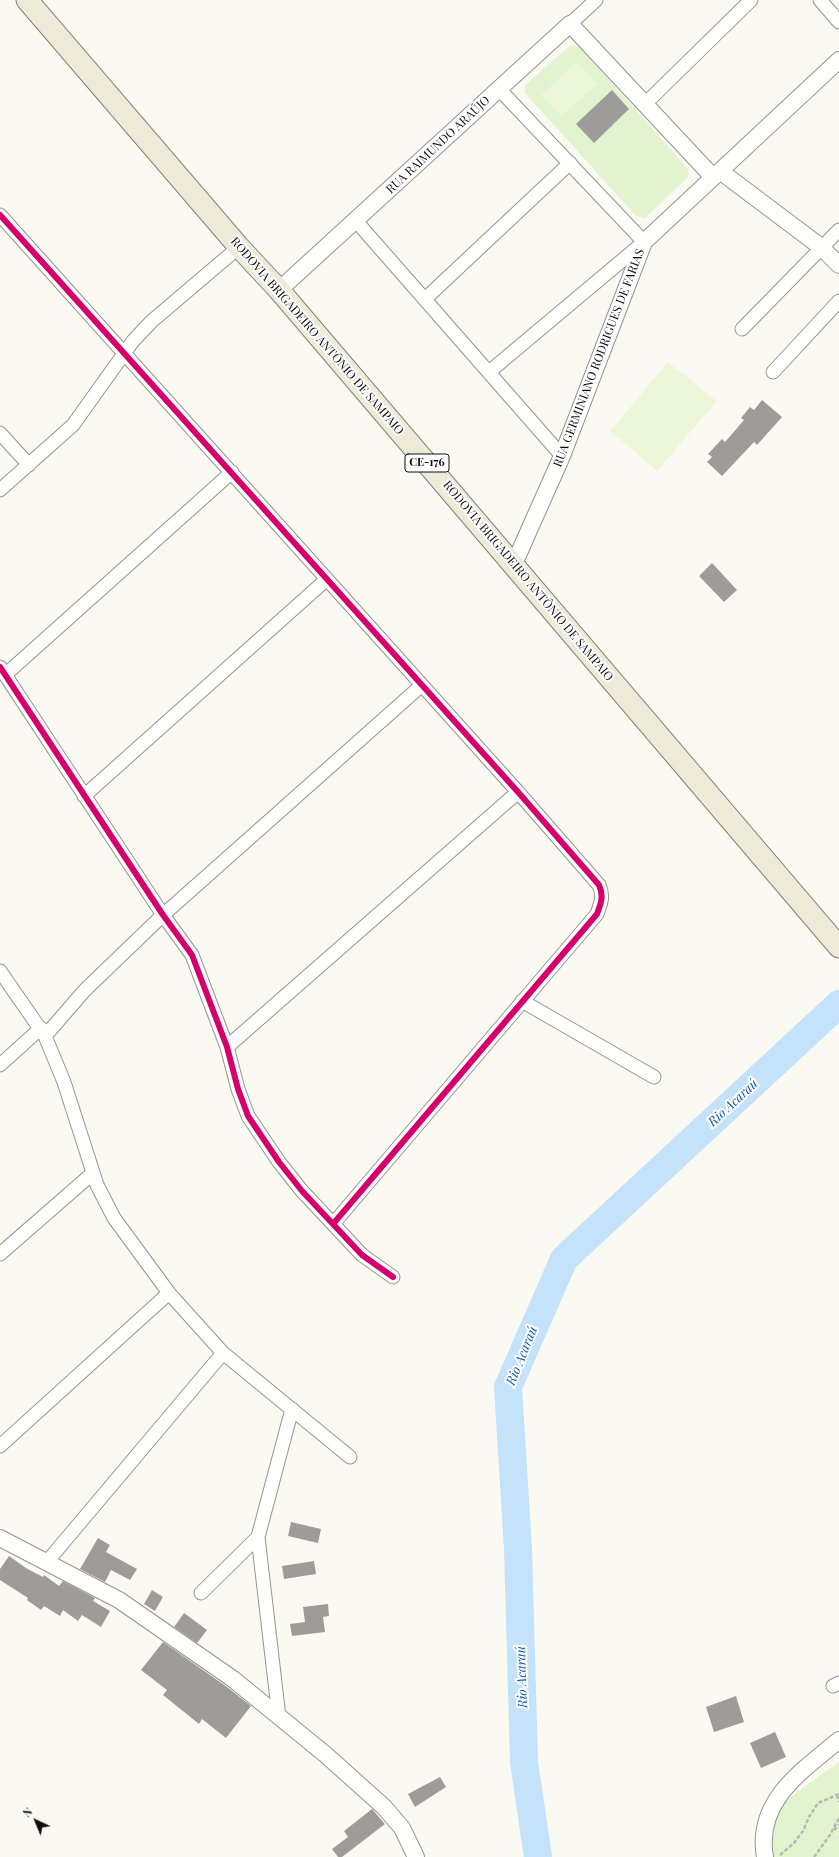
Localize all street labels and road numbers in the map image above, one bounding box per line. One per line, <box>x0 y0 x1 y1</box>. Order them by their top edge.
street label: RUA RAIMUNDO ARAÚJO <box>383 93 493 197</box>
street label: RODOVIA BRIGADEIRO ANTÔNIO DE SAMPAIO <box>227 234 407 438</box>
street label: RUA GERMINIANO RODRIGUES DE FARIAS <box>551 247 647 469</box>
road number: CE-176 <box>405 454 449 472</box>
street label: RODOVIA BRIGADEIRO ANTÔNIO DE SAMPAIO <box>440 478 616 684</box>

